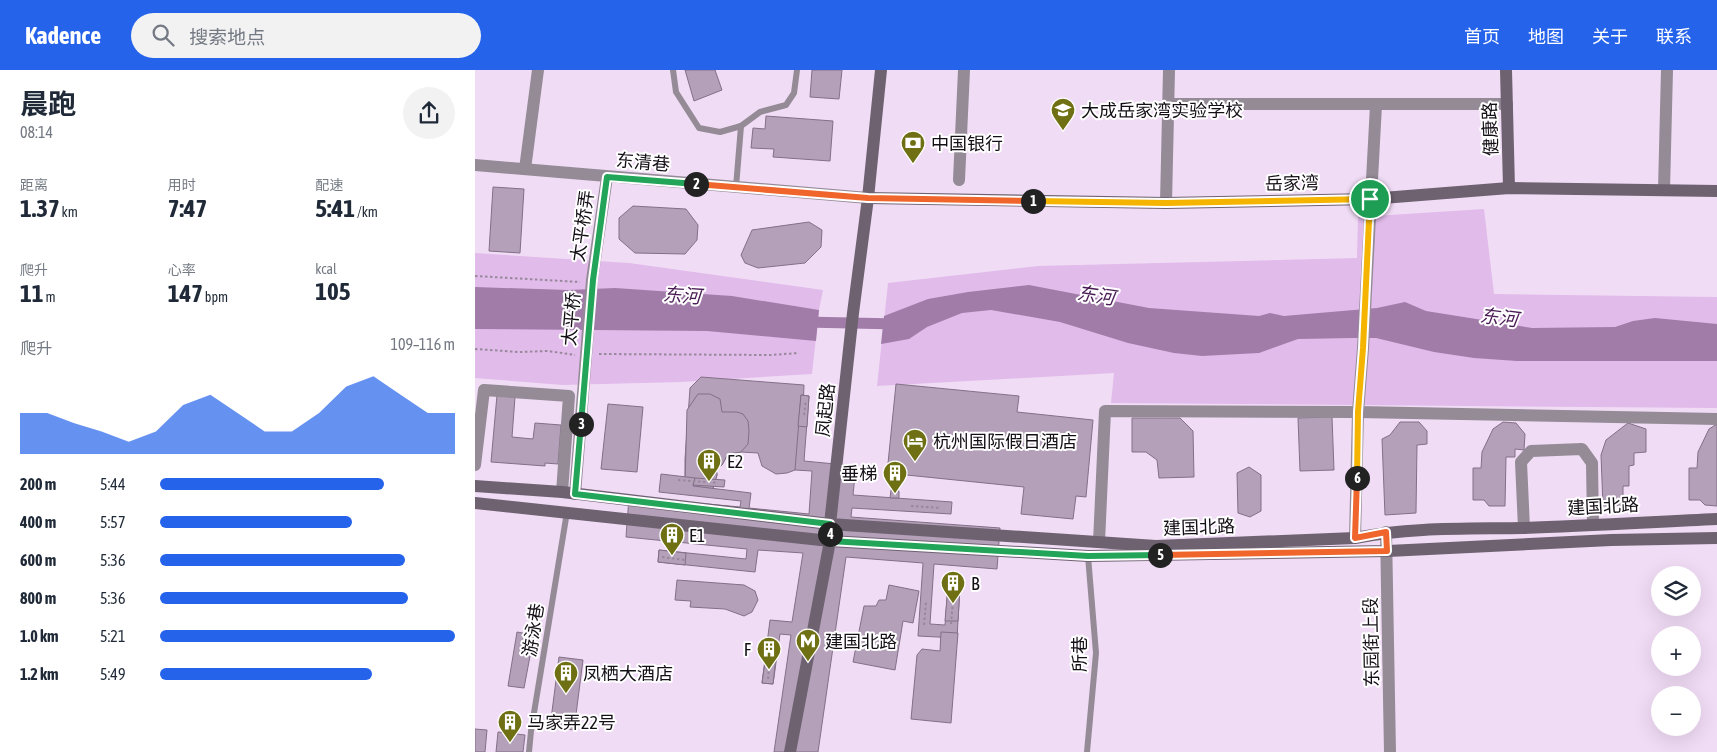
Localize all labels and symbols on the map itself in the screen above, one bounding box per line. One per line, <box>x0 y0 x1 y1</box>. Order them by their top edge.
school or university icon: 大成岳家湾实验学校 <box>1050 97 1076 131</box>
place label: 大成岳家湾实验学校 <box>1081 100 1243 121</box>
street label: 健康路 <box>1479 102 1501 156</box>
bank icon: 中国银行 <box>900 130 926 164</box>
place label: 中国银行 <box>931 133 1003 154</box>
street label: 东清巷 <box>615 149 671 175</box>
pin: 2 <box>683 172 709 196</box>
street label: 岳家湾 <box>1265 172 1319 194</box>
pin <box>1349 178 1391 220</box>
pin: 1 <box>1021 188 1045 214</box>
street label: 太平桥弄 <box>567 189 597 263</box>
water label: 东河 <box>1076 281 1120 309</box>
water label: 东河 <box>662 283 706 308</box>
street label: 太平桥 <box>558 291 584 347</box>
water label: 东河 <box>1479 304 1523 331</box>
street label: 凤起路 <box>812 382 838 438</box>
pin: 3 <box>569 412 593 436</box>
hotel icon: 杭州国际假日酒店 <box>902 428 928 462</box>
place label: 杭州国际假日酒店 <box>933 431 1077 452</box>
building icon: E2 <box>696 448 722 482</box>
place label: E2 <box>727 451 743 472</box>
building icon: 垂梯 <box>882 460 908 494</box>
place label: 垂梯 <box>841 463 877 484</box>
pin: 6 <box>1345 466 1369 490</box>
street label: 建国北路 <box>1566 494 1640 518</box>
street label: 建国北路 <box>1163 515 1235 539</box>
building icon: E1 <box>659 522 685 556</box>
pin: 4 <box>817 522 843 546</box>
place label: E1 <box>689 525 705 546</box>
pin: 5 <box>1147 542 1173 568</box>
building icon: B <box>940 570 966 604</box>
place label: B <box>971 573 980 594</box>
street label: 东园街上段 <box>1360 597 1382 687</box>
street label: 游泳巷 <box>518 602 548 658</box>
metro station icon: 建国北路 <box>795 628 821 662</box>
place label: 建国北路 <box>825 631 897 652</box>
building icon: F <box>756 636 782 670</box>
street label: 所巷 <box>1069 636 1090 672</box>
place label: F <box>744 639 752 660</box>
building icon: 凤栖大酒店 <box>553 660 579 694</box>
place label: 凤栖大酒店 <box>583 663 673 684</box>
building icon: 马家弄22号 <box>497 709 523 743</box>
place label: 马家弄22号 <box>527 712 616 733</box>

